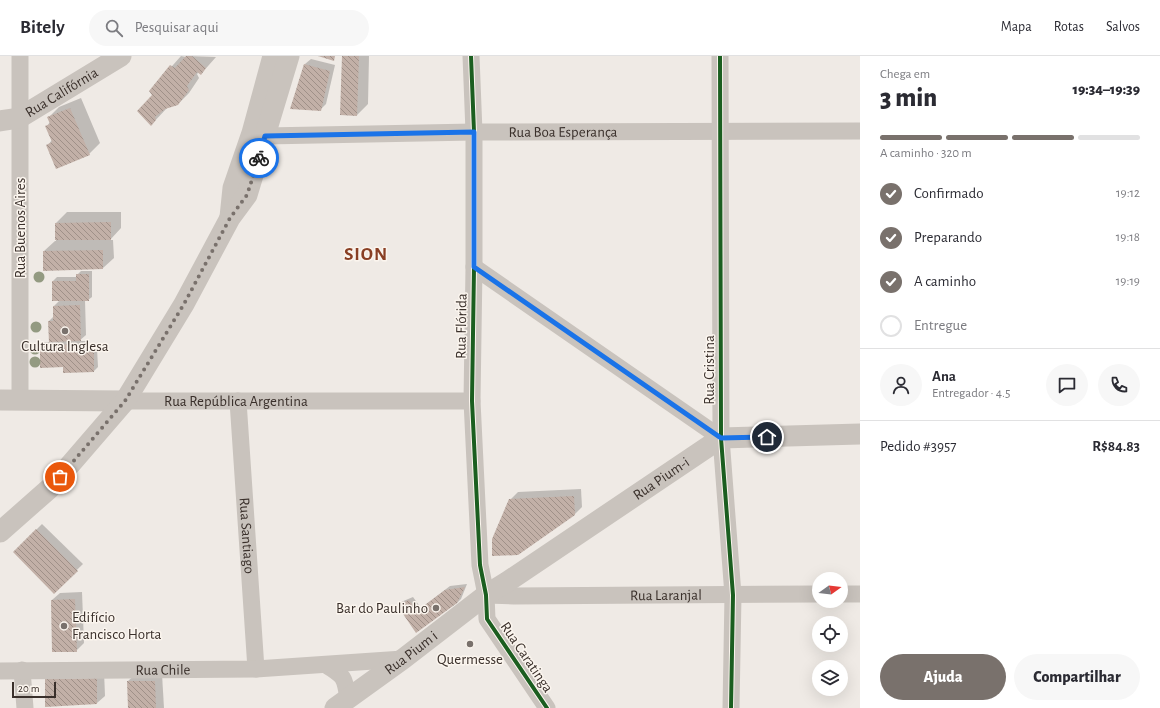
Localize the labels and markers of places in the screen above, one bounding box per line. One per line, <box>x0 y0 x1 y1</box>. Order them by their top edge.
marker: Cultura Inglesa <box>60 326 70 336</box>
place label: Cultura Inglesa <box>21 339 109 354</box>
pin <box>750 420 784 454</box>
pin <box>43 460 77 494</box>
place label: Bar do Paulinho <box>336 601 428 616</box>
marker: Bar do Paulinho <box>431 603 441 613</box>
place label: Edifício Francisco Horta <box>72 610 162 642</box>
marker: Edifício Francisco Horta <box>59 621 69 631</box>
marker: Quermesse <box>465 639 475 649</box>
place label: Quermesse <box>437 652 503 667</box>

